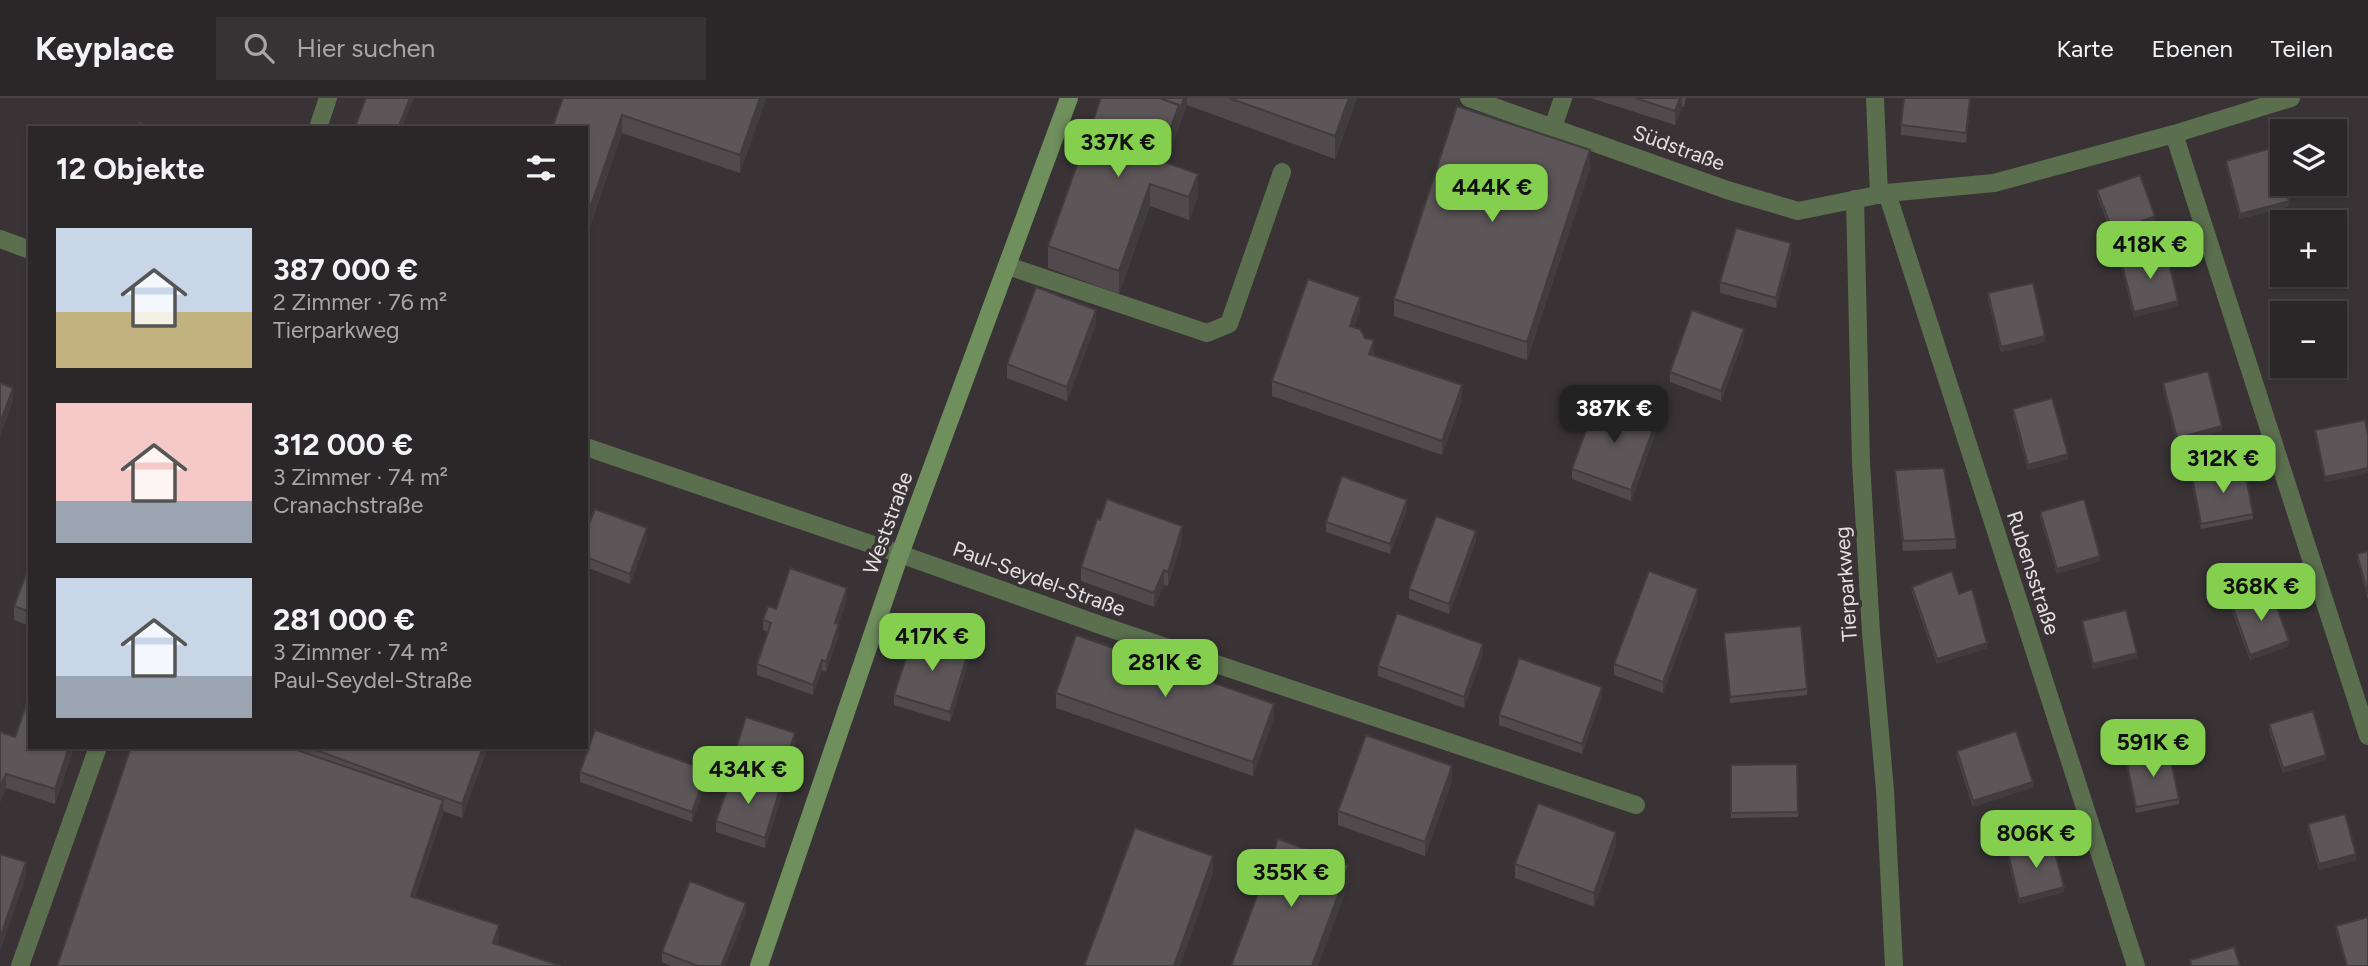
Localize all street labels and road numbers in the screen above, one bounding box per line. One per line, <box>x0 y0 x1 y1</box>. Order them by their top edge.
street label: Südstraße <box>1630 119 1728 176</box>
street label: Weststraße <box>857 468 918 578</box>
street label: Rubensstraße <box>2002 508 2065 638</box>
street label: Tierparkweg <box>1829 526 1862 642</box>
street label: Paul-Seydel-Straße <box>950 536 1129 621</box>

